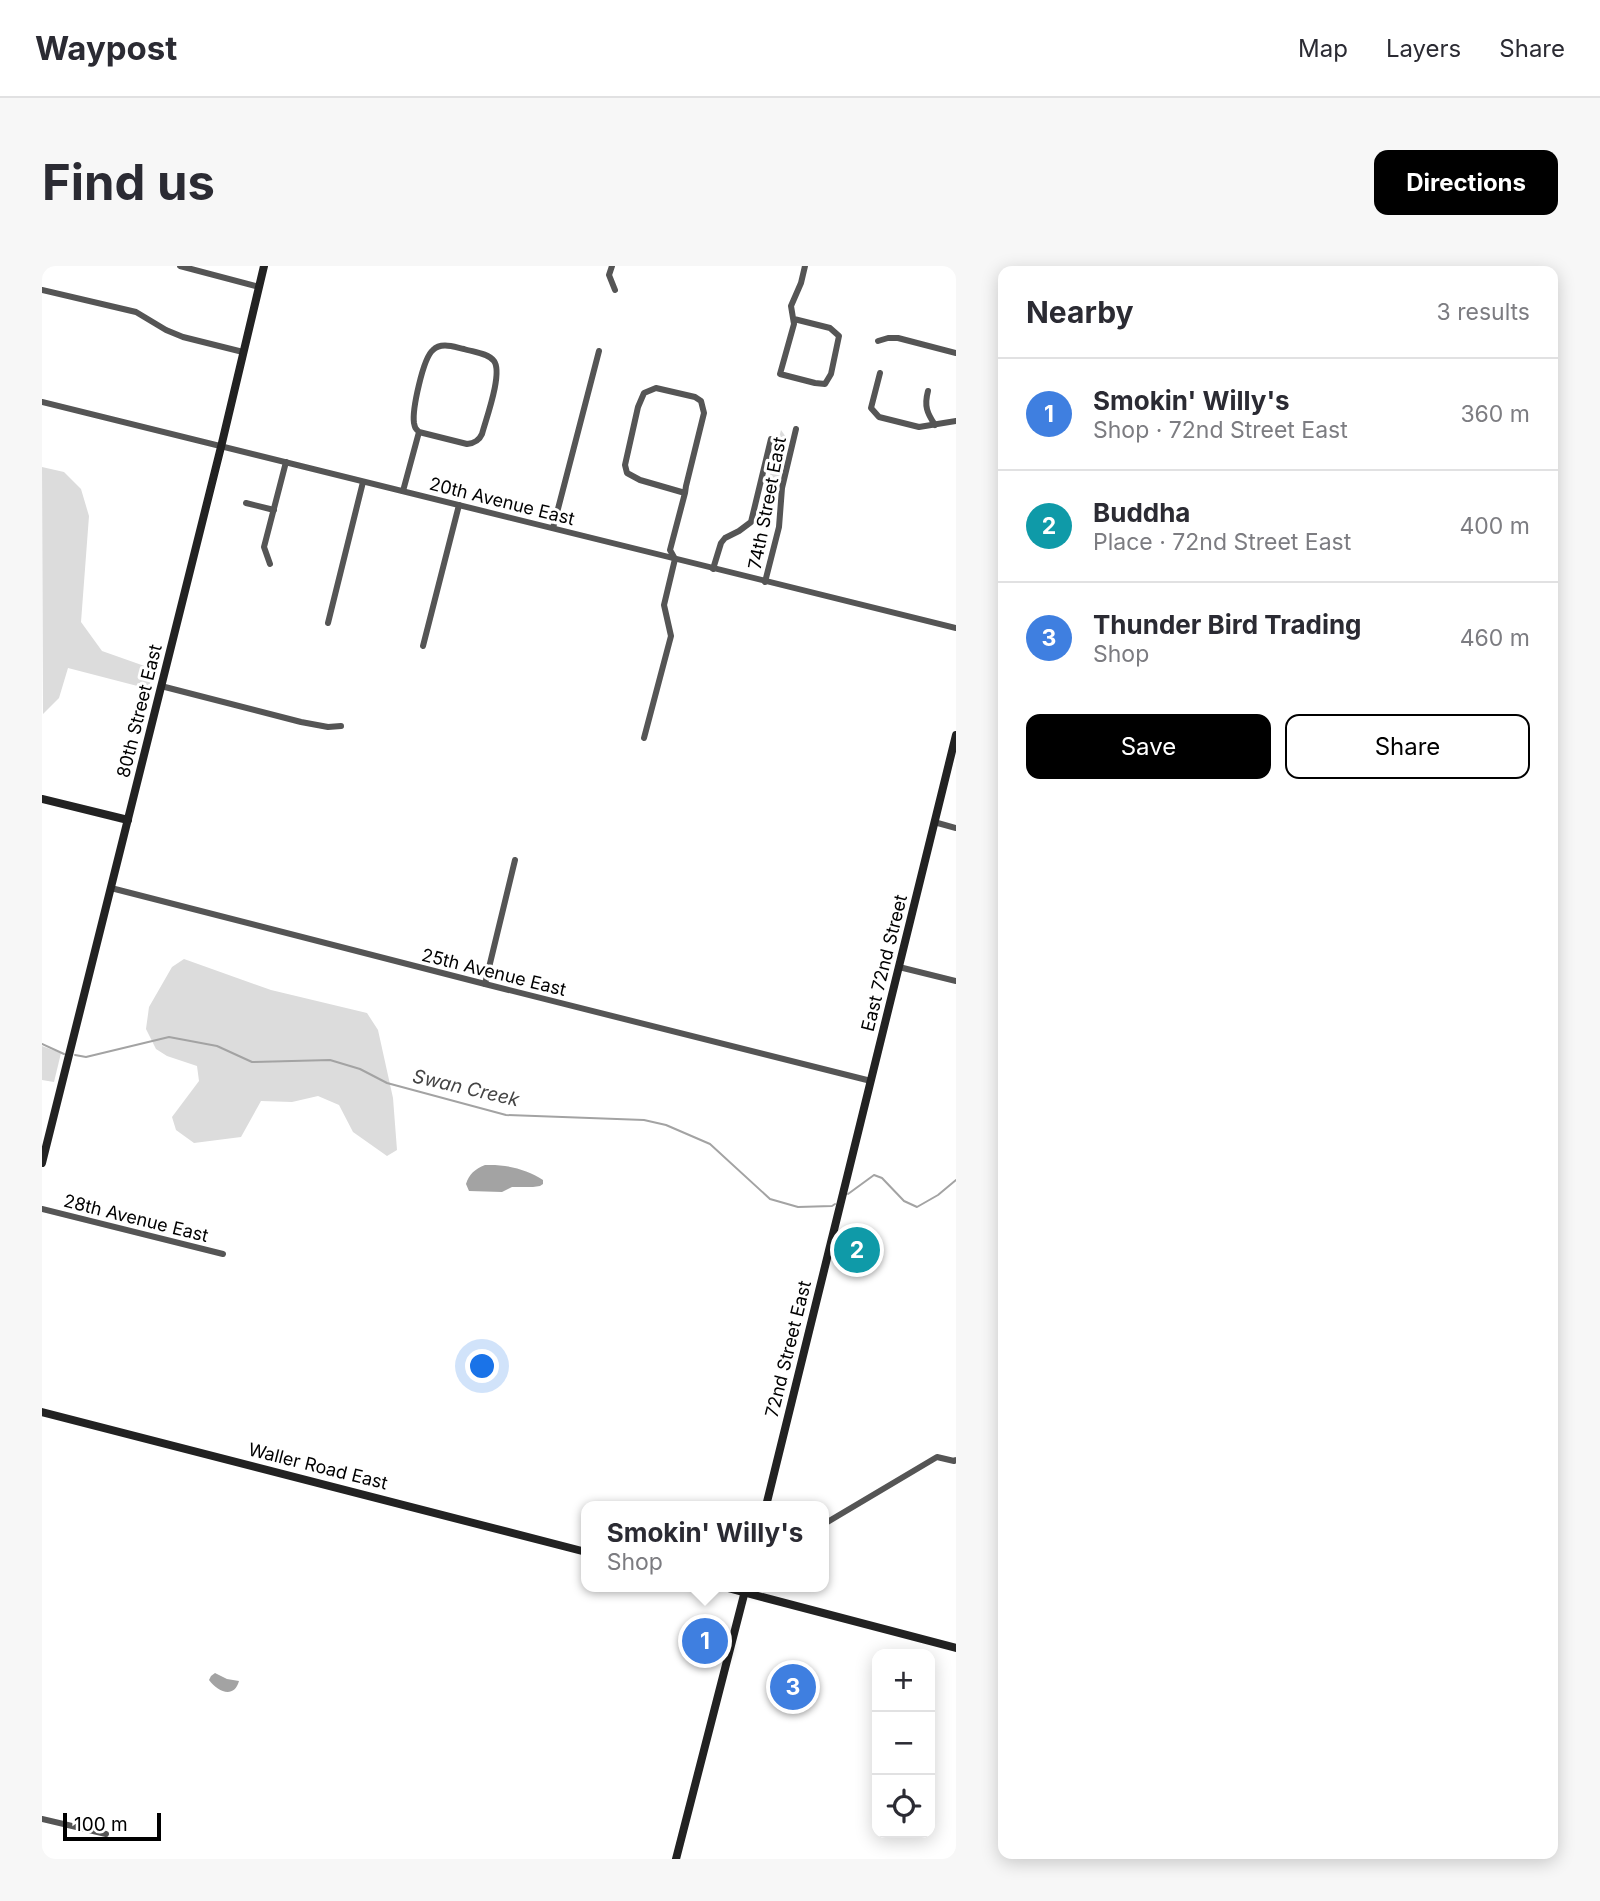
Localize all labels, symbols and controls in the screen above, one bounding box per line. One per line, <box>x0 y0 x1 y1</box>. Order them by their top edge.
text: Waypost <box>35 28 177 68</box>
text: Map <box>1298 34 1348 63</box>
text: Layers <box>1386 34 1461 63</box>
text: Share <box>1499 34 1565 63</box>
button: Directions <box>1374 150 1558 215</box>
text: Find us <box>42 153 215 212</box>
text: Nearby <box>1026 294 1134 330</box>
text: 3 results <box>1437 298 1530 326</box>
text: Smokin' Willy's <box>1093 385 1290 416</box>
text: 1 <box>1044 400 1054 428</box>
text: 360 m <box>1460 400 1530 428</box>
text: Shop · 72nd Street East <box>1093 416 1348 444</box>
street label: 74th Street East <box>744 435 790 571</box>
street label: 20th Avenue East <box>427 473 577 529</box>
text: Buddha <box>1093 497 1190 528</box>
text: 2 <box>1042 512 1056 540</box>
text: 400 m <box>1460 512 1530 540</box>
text: Place · 72nd Street East <box>1093 528 1351 556</box>
text: Thunder Bird Trading <box>1093 609 1362 640</box>
text: 3 <box>1042 624 1056 652</box>
text: 460 m <box>1460 624 1530 652</box>
text: Shop <box>1093 640 1149 668</box>
street label: 80th Street East <box>112 642 166 780</box>
button: Save <box>1026 714 1271 779</box>
button: Share <box>1285 714 1530 779</box>
street label: East 72nd Street <box>857 892 911 1033</box>
street label: 25th Avenue East <box>420 944 569 1000</box>
water label: Swan Creek <box>410 1065 522 1112</box>
street label: 28th Avenue East <box>61 1190 211 1246</box>
pin: 2 <box>834 1224 880 1276</box>
street label: 72nd Street East <box>761 1278 815 1419</box>
your location <box>465 1349 499 1383</box>
street label: Waller Road East <box>246 1439 390 1493</box>
popup <box>581 1501 829 1592</box>
text: Smokin' Willy's <box>607 1517 803 1548</box>
text: Shop <box>607 1548 663 1576</box>
pin: 1 <box>682 1615 728 1667</box>
map controls <box>872 1649 935 1838</box>
button: + <box>872 1649 935 1712</box>
pin: 3 <box>770 1661 816 1713</box>
button: − <box>872 1712 935 1775</box>
button: locate <box>872 1775 935 1838</box>
scale bar <box>63 1810 161 1842</box>
text: 100 m <box>74 1813 128 1836</box>

